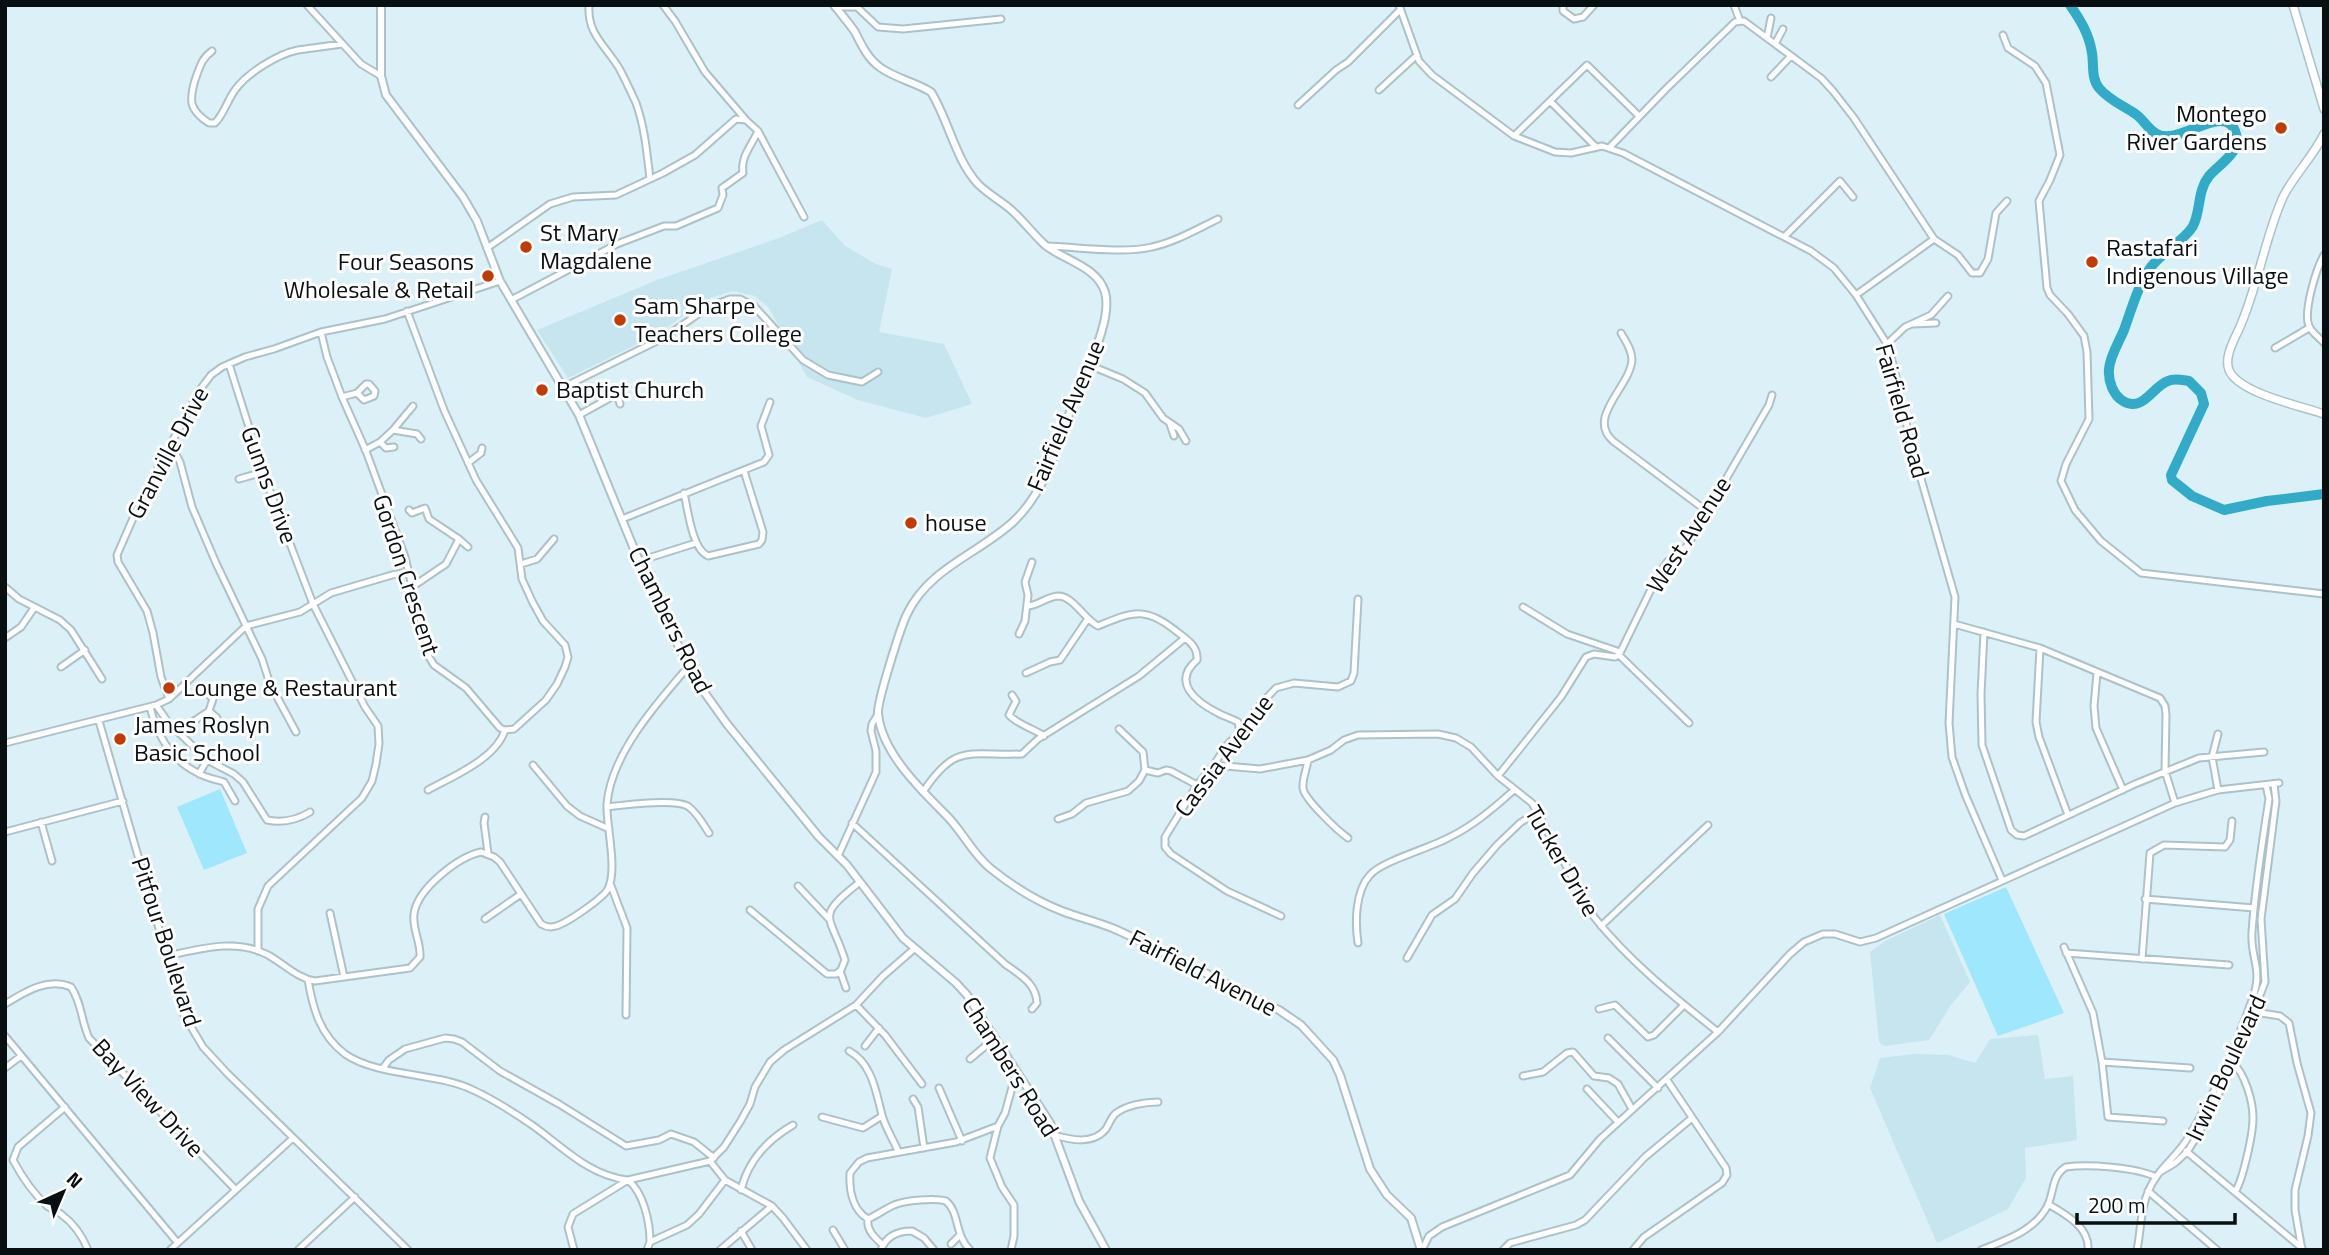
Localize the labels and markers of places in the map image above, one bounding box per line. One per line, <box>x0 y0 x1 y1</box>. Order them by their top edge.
place label: Montego River Gardens <box>2126 95 2267 159</box>
marker: Montego River Gardens <box>2273 120 2289 136</box>
place label: St Mary Magdalene <box>540 214 652 278</box>
place label: Rastafari Indigenous Village <box>2106 229 2289 293</box>
marker: St Mary Magdalene <box>518 239 534 255</box>
place label: Four Seasons Wholesale & Retail <box>284 243 474 307</box>
marker: Rastafari Indigenous Village <box>2084 254 2100 270</box>
marker: Four Seasons Wholesale & Retail <box>480 268 496 284</box>
place label: Sam Sharpe Teachers College <box>634 287 802 351</box>
marker: Sam Sharpe Teachers College <box>612 312 628 328</box>
place label: Baptist Church <box>556 371 704 407</box>
marker: Baptist Church <box>534 382 550 398</box>
place label: house <box>925 504 987 540</box>
marker: house <box>903 515 919 531</box>
place label: Lounge & Restaurant <box>183 669 397 705</box>
marker: Lounge & Restaurant <box>161 680 177 696</box>
place label: James Roslyn Basic School <box>134 706 270 770</box>
marker: James Roslyn Basic School <box>112 731 128 747</box>

